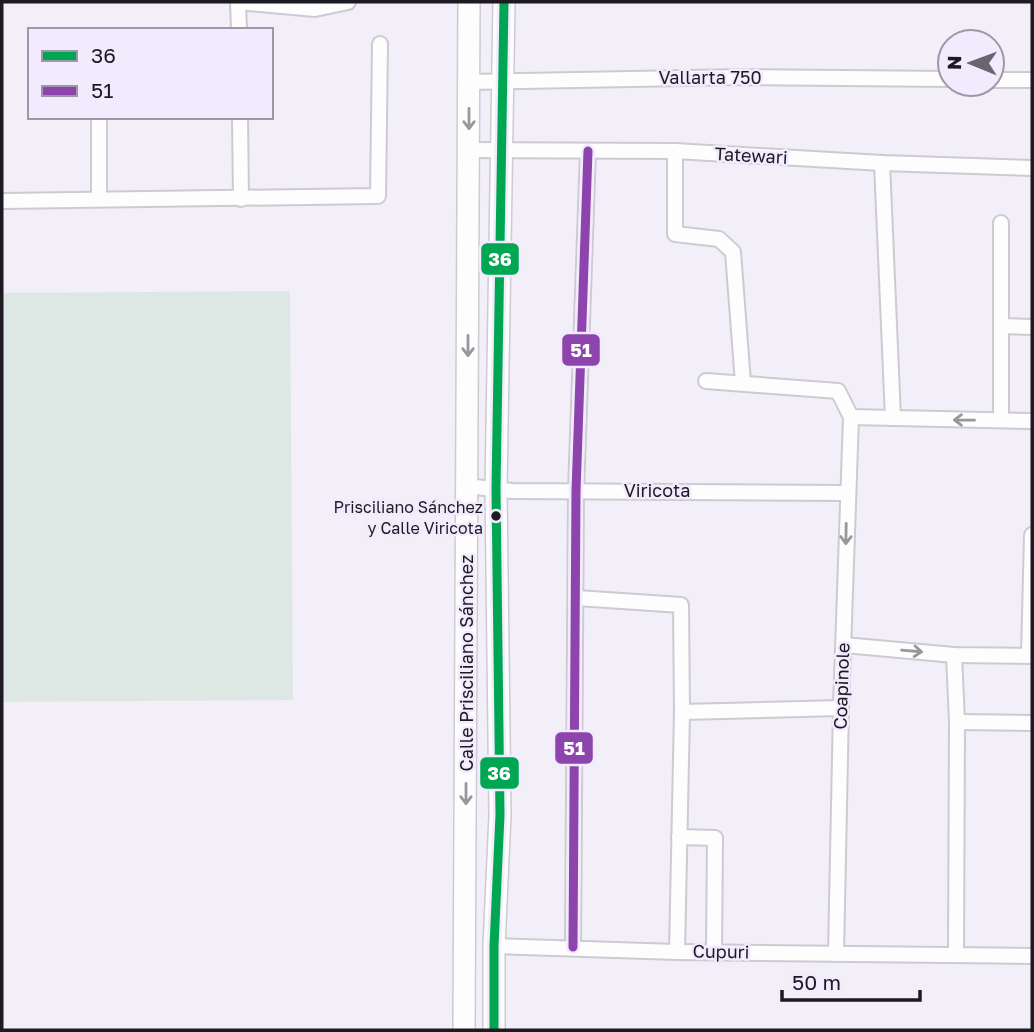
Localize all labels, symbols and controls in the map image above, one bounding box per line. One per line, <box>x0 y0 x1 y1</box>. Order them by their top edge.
legend <box>28 28 273 119</box>
north arrow <box>936 28 1006 98</box>
text: 36 <box>91 42 116 68</box>
text: N <box>942 55 965 70</box>
street label: Vallarta 750 <box>658 66 762 88</box>
text: 51 <box>91 77 113 103</box>
one-way arrow <box>462 107 476 130</box>
street label: Tatewari <box>714 142 788 168</box>
line badge: 36 <box>480 242 520 276</box>
text: 36 <box>488 247 512 270</box>
line badge: 51 <box>561 333 601 367</box>
one-way arrow <box>461 335 475 358</box>
text: 51 <box>570 338 592 361</box>
one-way arrow <box>953 413 976 426</box>
street label: Viricota <box>624 479 690 501</box>
place label: Prisciliano Sánchez y Calle Viricota <box>333 497 483 538</box>
marker: Prisciliano Sánchez y Calle Viricota <box>489 509 503 523</box>
one-way arrow <box>840 523 853 546</box>
street label: Calle Prisciliano Sánchez <box>455 555 477 771</box>
street label: Coapinole <box>828 642 854 730</box>
one-way arrow <box>900 645 923 658</box>
line badge: 51 <box>554 731 594 765</box>
text: 51 <box>563 736 585 759</box>
line badge: 36 <box>479 756 520 790</box>
text: 36 <box>487 761 511 784</box>
one-way arrow <box>459 783 473 806</box>
street label: Cupuri <box>692 940 750 962</box>
scale bar <box>782 958 920 1002</box>
text: 50 m <box>792 969 841 995</box>

